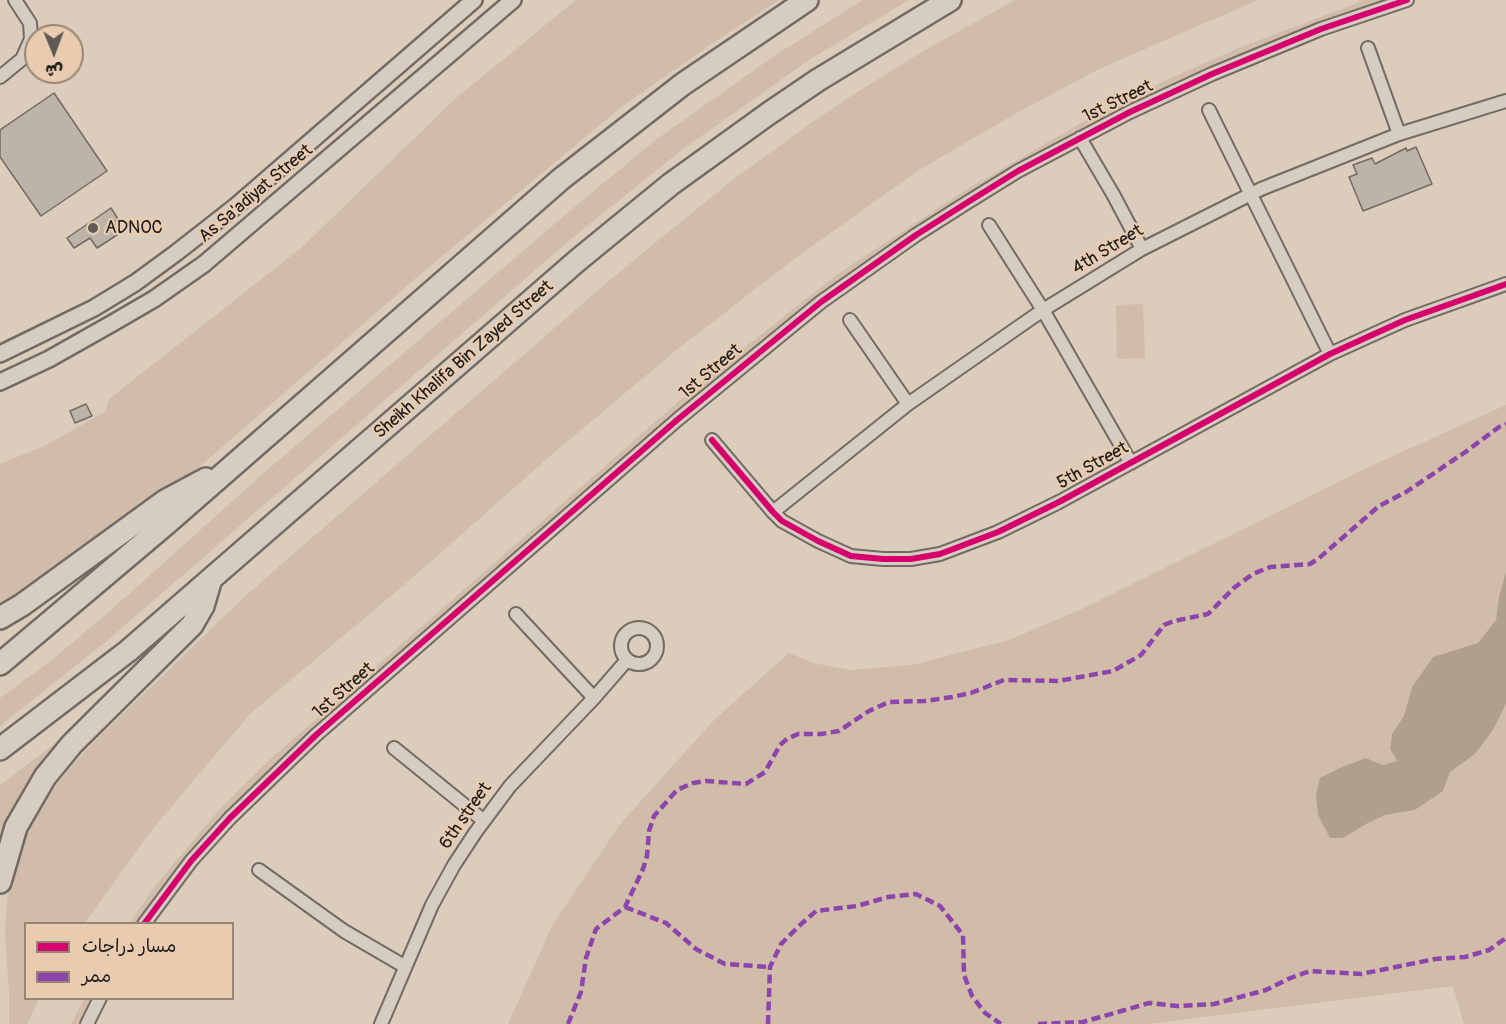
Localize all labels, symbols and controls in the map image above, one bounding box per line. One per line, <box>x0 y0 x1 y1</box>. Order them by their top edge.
north arrow <box>24 24 84 84</box>
text: ش <box>45 60 63 80</box>
street label: 1st Street <box>1080 76 1156 128</box>
street label: As Sa'adiyat Street <box>195 140 317 248</box>
place label: ADNOC <box>105 217 163 239</box>
street label: 4th Street <box>1069 220 1147 280</box>
marker: ADNOC <box>86 221 100 235</box>
street label: Sheikh Khalifa Bin Zayed Street <box>370 276 558 444</box>
street label: 1st Street <box>675 340 747 404</box>
street label: 5th Street <box>1054 438 1132 494</box>
street label: 1st Street <box>309 658 379 724</box>
street label: 6th street <box>435 778 497 854</box>
legend <box>24 922 234 1000</box>
text: مسار دراجات <box>82 935 176 958</box>
text: ممر <box>82 965 111 988</box>

